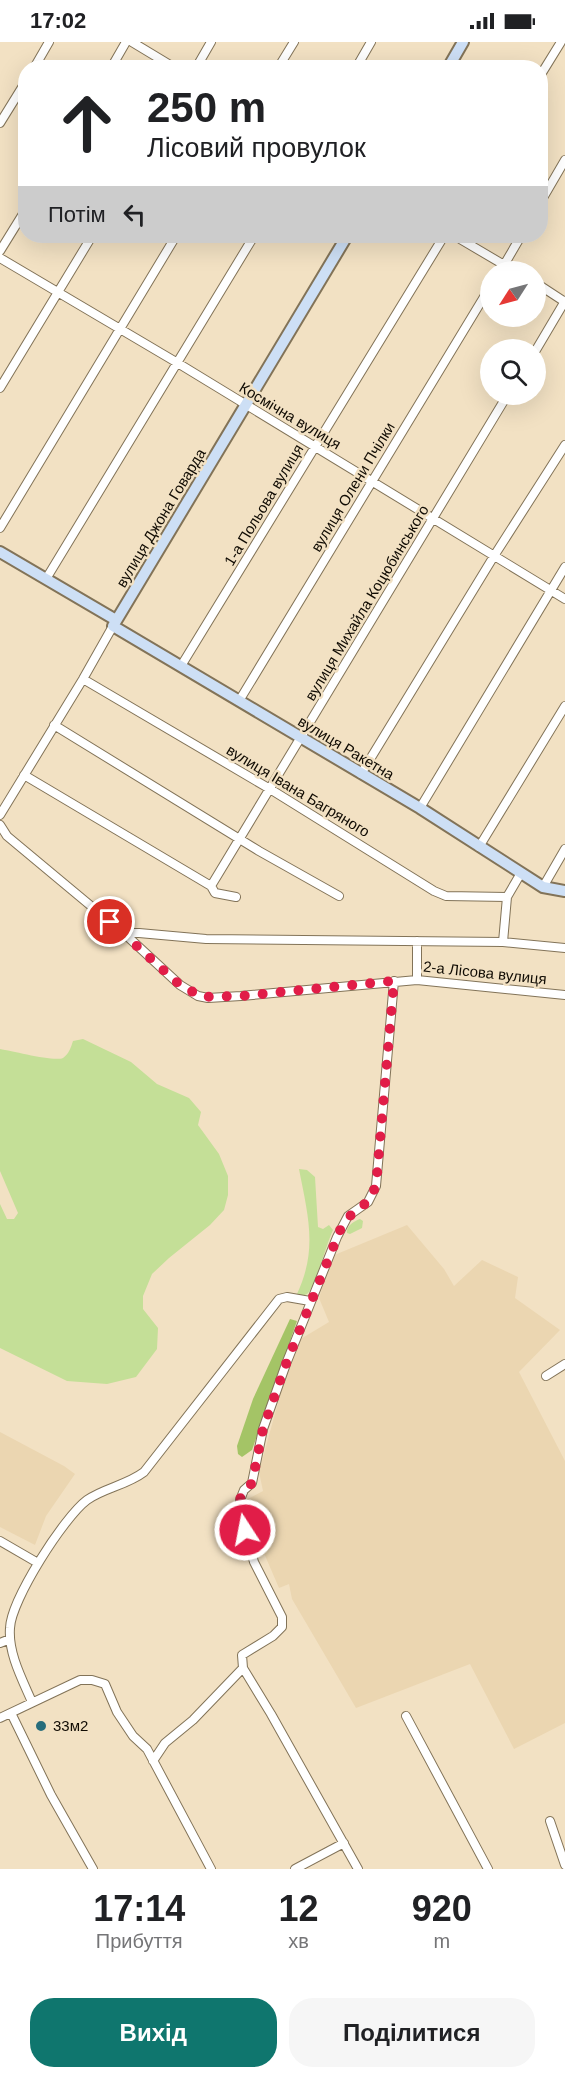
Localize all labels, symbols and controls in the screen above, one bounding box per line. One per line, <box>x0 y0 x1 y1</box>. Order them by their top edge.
text: 17:02 <box>30 8 86 33</box>
icon: ahead <box>48 84 126 162</box>
text: 250 m <box>147 84 266 131</box>
text: Лісовий провулок <box>147 133 366 163</box>
icon: left <box>118 198 151 231</box>
text: Потім <box>48 202 106 227</box>
north arrow <box>480 261 546 327</box>
map controls <box>480 261 546 405</box>
button: search <box>480 339 546 405</box>
street label: Космічна вулиця <box>236 379 344 453</box>
street label: вулиця Олени Пчілки <box>307 419 398 554</box>
street label: 1-а Польова вулиця <box>221 441 307 568</box>
street label: вулиця Джона Говарда <box>112 445 209 590</box>
street label: вулиця Михайла Коцюбинського <box>301 502 432 704</box>
street label: вулиця Ракетна <box>295 712 398 783</box>
street label: вулиця Івана Багряного <box>224 741 373 840</box>
pin <box>84 896 135 947</box>
icon: arrive <box>93 905 126 938</box>
street label: 2-а Лісова вулиця <box>423 958 548 987</box>
position arrow <box>213 1498 277 1562</box>
place label: 33м2 <box>53 1717 88 1734</box>
marker: 33м2 <box>34 1719 48 1733</box>
text: 17:14 <box>93 1888 185 1929</box>
text: 12 <box>278 1888 319 1929</box>
text: 920 <box>412 1888 472 1929</box>
text: Прибуття <box>96 1930 183 1952</box>
text: хв <box>288 1930 309 1952</box>
text: m <box>433 1930 450 1952</box>
button: Вихід <box>30 1998 277 2067</box>
button: Поділитися <box>289 1998 535 2067</box>

